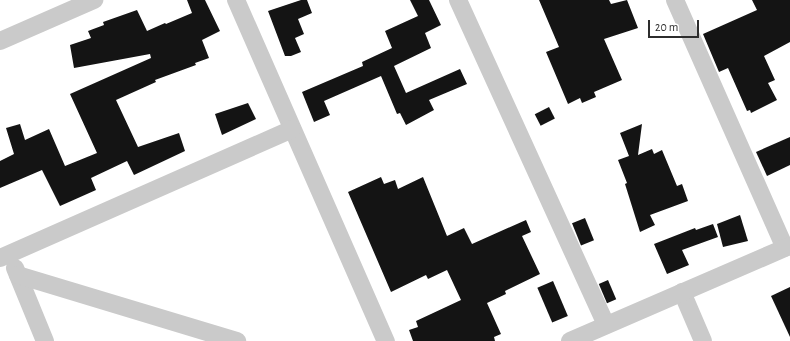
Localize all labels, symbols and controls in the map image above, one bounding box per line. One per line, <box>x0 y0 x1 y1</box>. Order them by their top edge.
scale bar <box>650 12 701 38</box>
text: 20 m <box>655 21 678 33</box>

